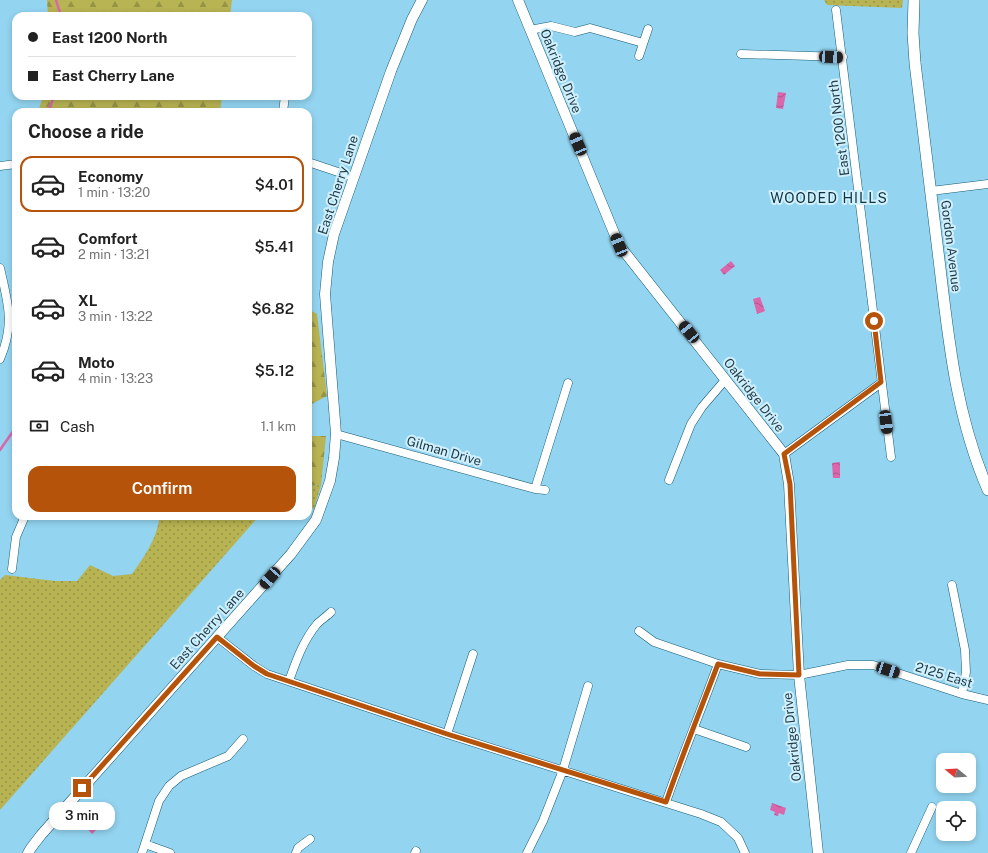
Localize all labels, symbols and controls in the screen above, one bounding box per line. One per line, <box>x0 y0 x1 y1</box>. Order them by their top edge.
street label: Oakridge Drive <box>537 27 585 115</box>
text: East 1200 North <box>52 29 167 46</box>
car <box>819 50 843 64</box>
text: East Cherry Lane <box>52 67 175 84</box>
street label: East 1200 North <box>826 79 852 177</box>
text: Choose a ride <box>28 121 144 142</box>
car <box>568 131 588 157</box>
street label: East Cherry Lane <box>315 134 361 236</box>
icon: car <box>30 166 66 202</box>
text: Economy <box>78 168 143 185</box>
text: $4.01 <box>255 176 294 193</box>
text: 1 min · 13:20 <box>78 185 150 200</box>
district label: WOODED HILLS <box>770 190 888 206</box>
street label: Gordon Avenue <box>938 199 964 293</box>
icon: car <box>30 228 66 264</box>
text: Comfort <box>78 230 138 247</box>
car <box>609 232 629 258</box>
text: $5.41 <box>254 238 294 255</box>
text: 2 min · 13:21 <box>78 247 150 262</box>
icon: car <box>30 290 66 326</box>
text: XL <box>78 292 97 309</box>
text: $6.82 <box>251 300 294 317</box>
text: 3 min · 13:22 <box>78 309 153 324</box>
route start <box>865 312 883 330</box>
car <box>677 319 701 345</box>
icon: car <box>30 352 66 388</box>
text: Moto <box>78 354 115 371</box>
street label: Oakridge Drive <box>721 355 787 435</box>
text: $5.12 <box>255 362 294 379</box>
text: 4 min · 13:23 <box>78 371 153 386</box>
car <box>879 409 893 435</box>
icon: cash <box>28 415 50 437</box>
text: Cash <box>60 418 95 435</box>
text: 1.1 km <box>261 419 296 434</box>
street label: Gilman Drive <box>405 433 483 469</box>
button: Confirm <box>28 466 296 512</box>
car <box>258 565 282 591</box>
street label: East Cherry Lane <box>167 586 247 672</box>
street label: 2125 East <box>914 659 974 691</box>
car <box>875 661 901 679</box>
street label: Oakridge Drive <box>780 692 804 782</box>
north arrow <box>936 753 976 793</box>
map controls <box>936 753 976 841</box>
route end <box>73 779 91 797</box>
button: locate <box>936 801 976 841</box>
callout: 3 min <box>49 802 115 830</box>
text: 3 min <box>65 808 99 823</box>

